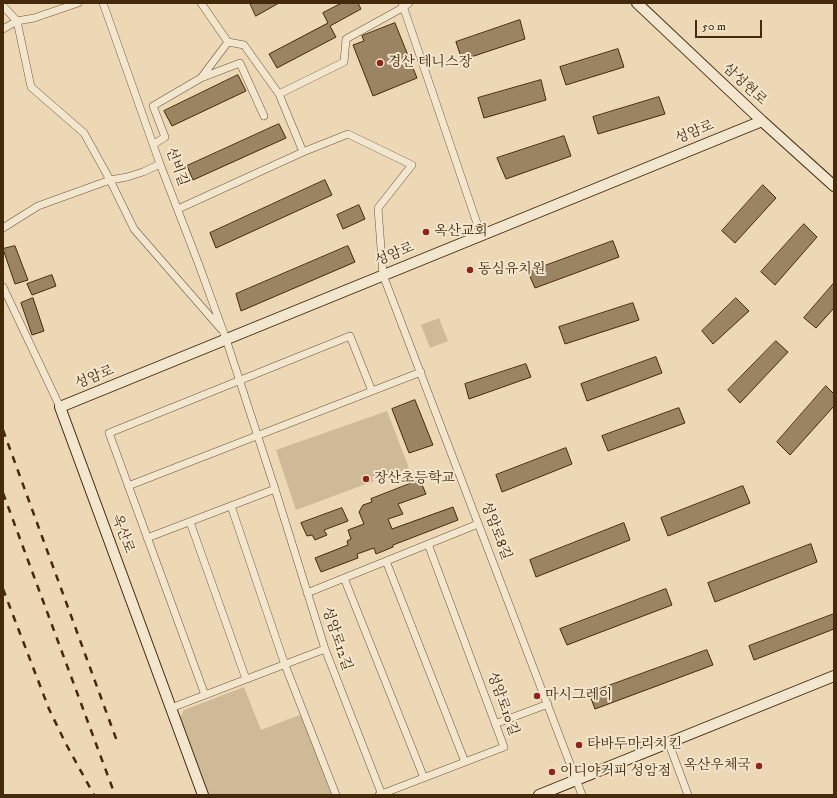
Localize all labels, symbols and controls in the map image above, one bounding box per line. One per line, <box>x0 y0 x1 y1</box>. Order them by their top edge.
scale bar <box>697 12 764 38</box>
text: 50 m <box>702 19 726 34</box>
place label: 경산 테니스장 <box>388 55 472 71</box>
marker: 경산 테니스장 <box>375 58 385 68</box>
street label: 삼성현로 <box>718 60 770 110</box>
street label: 성암로 <box>673 118 717 148</box>
street label: 선비길 <box>161 145 191 189</box>
place label: 옥산교회 <box>434 224 488 240</box>
marker: 옥산교회 <box>421 227 431 237</box>
street label: 성암로 <box>373 240 417 270</box>
place label: 동심유치원 <box>478 262 546 278</box>
marker: 동심유치원 <box>465 265 475 275</box>
street label: 성암로 <box>73 363 117 393</box>
place label: 장산초등학교 <box>374 471 455 487</box>
marker: 장산초등학교 <box>361 474 371 484</box>
street label: 성암로8길 <box>476 499 514 563</box>
street label: 옥산로 <box>107 512 137 556</box>
street label: 성암로12길 <box>317 605 355 673</box>
street label: 성암로10길 <box>483 670 521 738</box>
place label: 마시그레이 <box>545 688 613 704</box>
marker: 마시그레이 <box>532 691 542 701</box>
place label: 타바두마리치킨 <box>587 737 682 753</box>
marker: 타바두마리치킨 <box>574 740 584 750</box>
place label: 옥산우체국 <box>683 758 751 774</box>
marker: 옥산우체국 <box>754 761 764 771</box>
place label: 이디야커피 성암점 <box>560 764 671 780</box>
marker: 이디야커피 성암점 <box>547 767 557 777</box>

